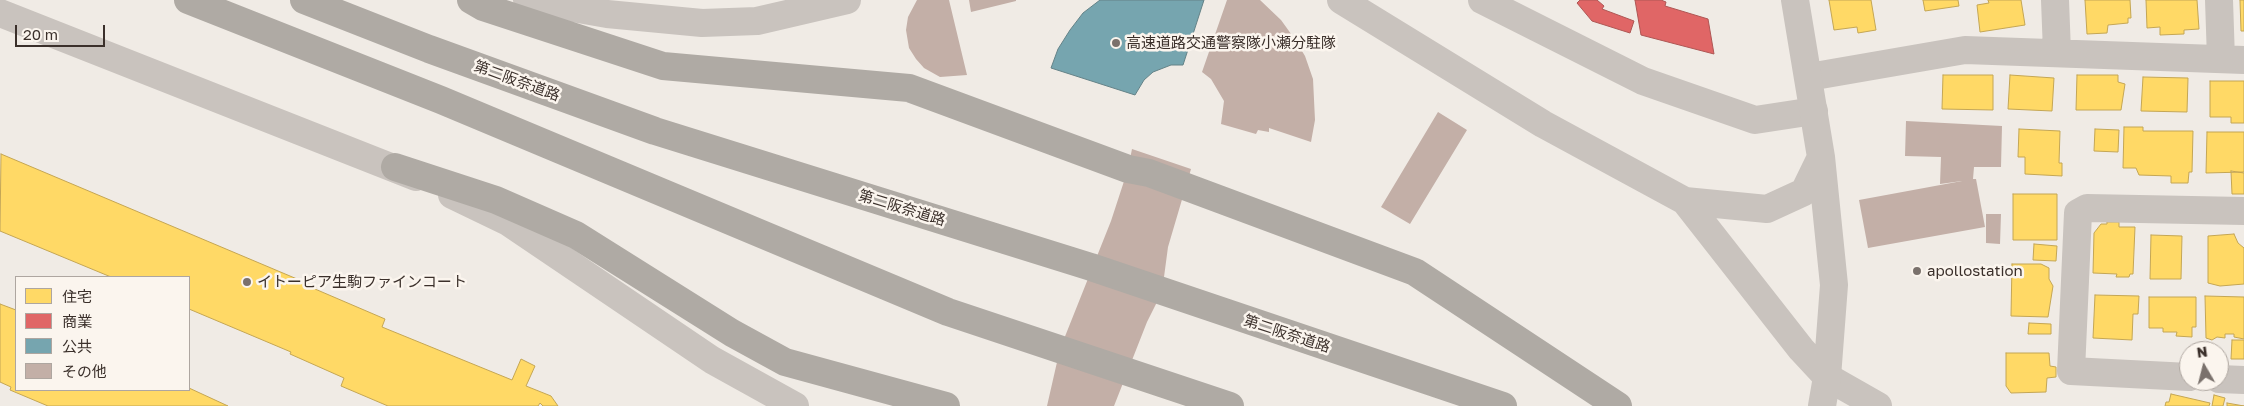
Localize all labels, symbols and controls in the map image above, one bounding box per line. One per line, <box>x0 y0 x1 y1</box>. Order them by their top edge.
scale bar <box>18 15 108 47</box>
text: 20 m <box>23 25 58 43</box>
place label: 高速道路交通警察隊小瀬分駐隊 <box>1126 34 1336 52</box>
marker: 高速道路交通警察隊小瀬分駐隊 <box>1110 37 1122 49</box>
street label: 第二阪奈道路 <box>472 57 562 105</box>
street label: 第二阪奈道路 <box>856 186 948 230</box>
place label: apollostation <box>1927 262 2023 280</box>
marker: apollostation <box>1911 265 1923 277</box>
place label: イトーピア生駒ファインコート <box>257 273 467 291</box>
legend <box>15 276 190 391</box>
marker: イトーピア生駒ファインコート <box>241 276 253 288</box>
text: 住宅 <box>62 287 92 305</box>
text: 商業 <box>62 312 92 330</box>
street label: 第二阪奈道路 <box>1241 312 1333 356</box>
text: 公共 <box>62 337 92 355</box>
north arrow <box>2179 341 2229 391</box>
text: N <box>2196 342 2208 361</box>
text: その他 <box>62 362 107 380</box>

